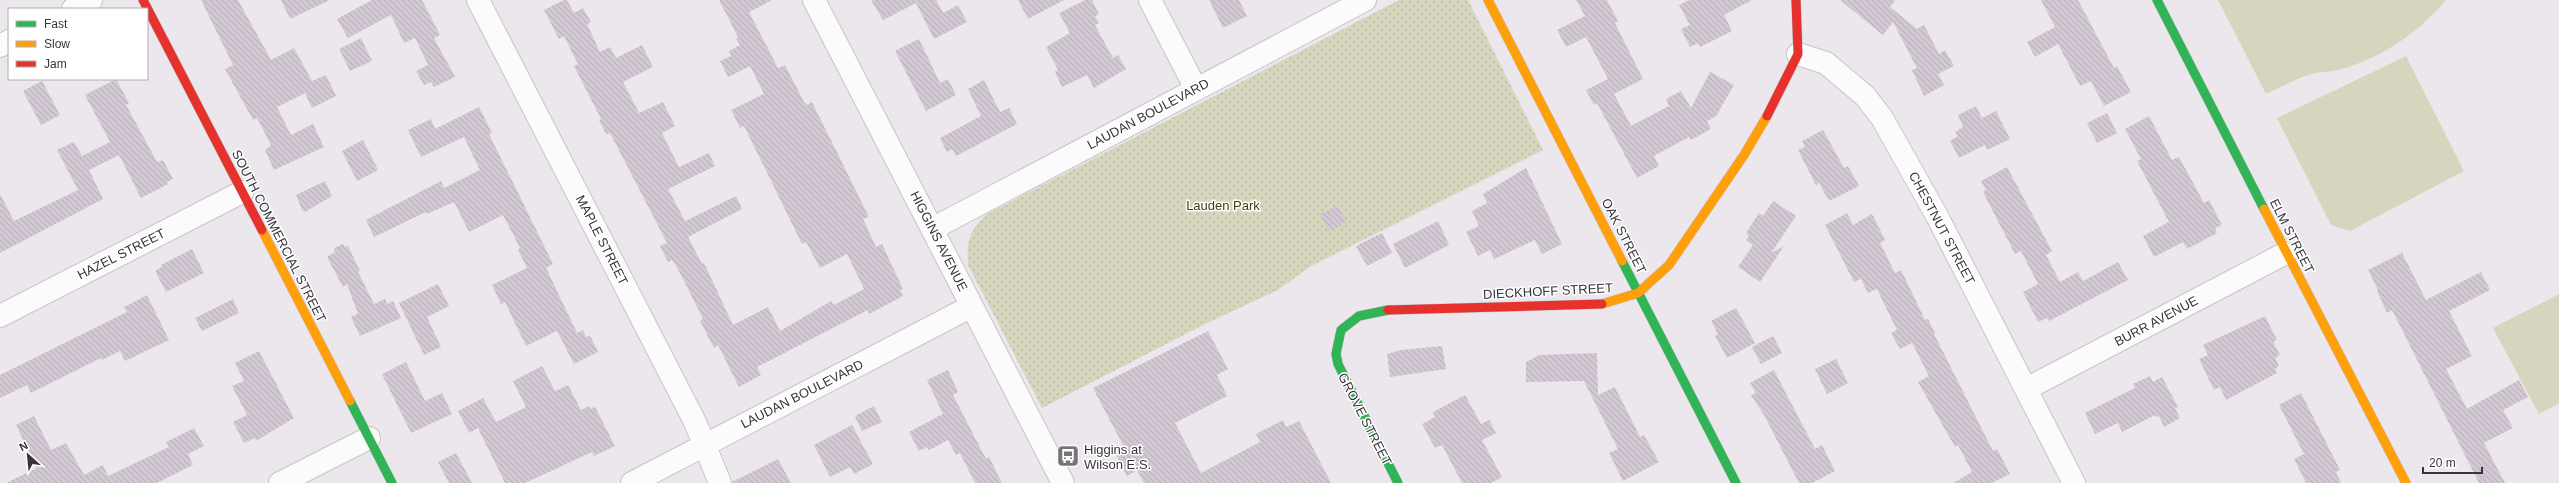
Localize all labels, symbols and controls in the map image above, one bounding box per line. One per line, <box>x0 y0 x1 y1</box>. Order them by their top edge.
legend <box>8 8 148 80</box>
text: Fast <box>44 17 68 31</box>
text: Slow <box>44 37 70 51</box>
text: Jam <box>44 57 67 71</box>
street label: LAUDAN BOULEVARD <box>1085 76 1211 152</box>
street label: SOUTH COMMERCIAL STREET <box>229 147 329 325</box>
street label: CHESTNUT STREET <box>1906 169 1978 287</box>
street label: HIGGINS AVENUE <box>907 188 971 294</box>
street label: MAPLE STREET <box>573 193 631 288</box>
street label: OAK STREET <box>1599 196 1649 276</box>
street label: ELM STREET <box>2267 196 2317 276</box>
park label: Lauden Park <box>1186 198 1260 213</box>
street label: HAZEL STREET <box>75 225 167 283</box>
street label: DIECKHOFF STREET <box>1483 280 1613 302</box>
street label: BURR AVENUE <box>2112 293 2201 349</box>
street label: LAUDAN BOULEVARD <box>738 357 866 431</box>
street label: GROVE STREET <box>1335 370 1395 468</box>
north arrow <box>8 435 48 475</box>
text: N <box>17 439 30 453</box>
place label: Higgins at Wilson E.S. <box>1084 442 1151 472</box>
bus stop icon: Higgins at Wilson E.S. <box>1055 443 1081 469</box>
scale bar <box>2423 449 2482 475</box>
text: 20 m <box>2429 456 2456 470</box>

